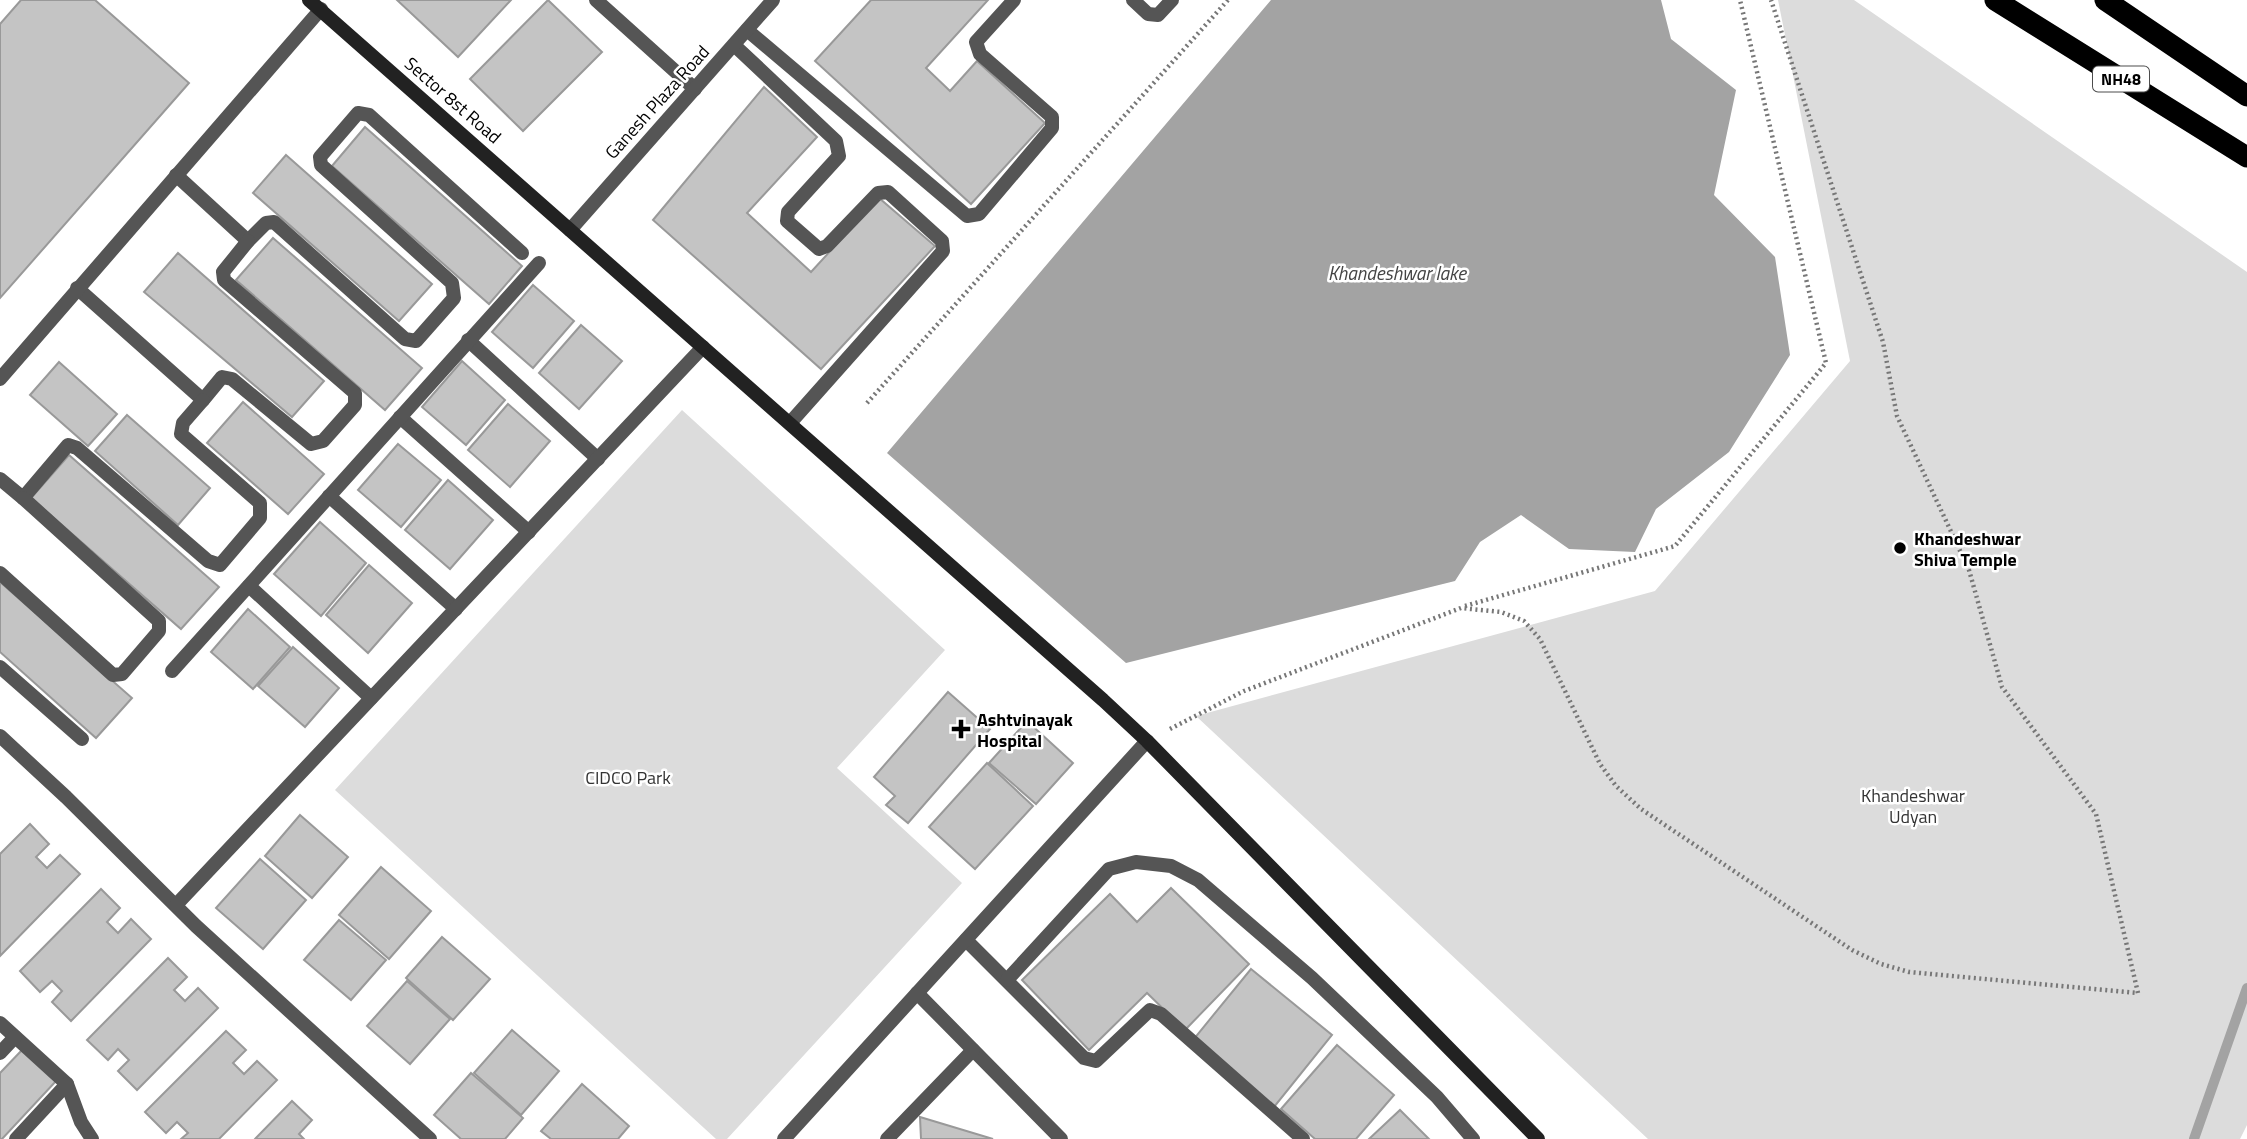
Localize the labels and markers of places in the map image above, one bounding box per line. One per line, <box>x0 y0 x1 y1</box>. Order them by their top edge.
place label: Khandeshwar Shiva Temple <box>1914 525 2021 573</box>
marker: Khandeshwar Shiva Temple <box>1892 540 1908 556</box>
place label: Ashtvinayak Hospital <box>977 706 1074 754</box>
marker: Ashtvinayak Hospital <box>951 719 971 739</box>

